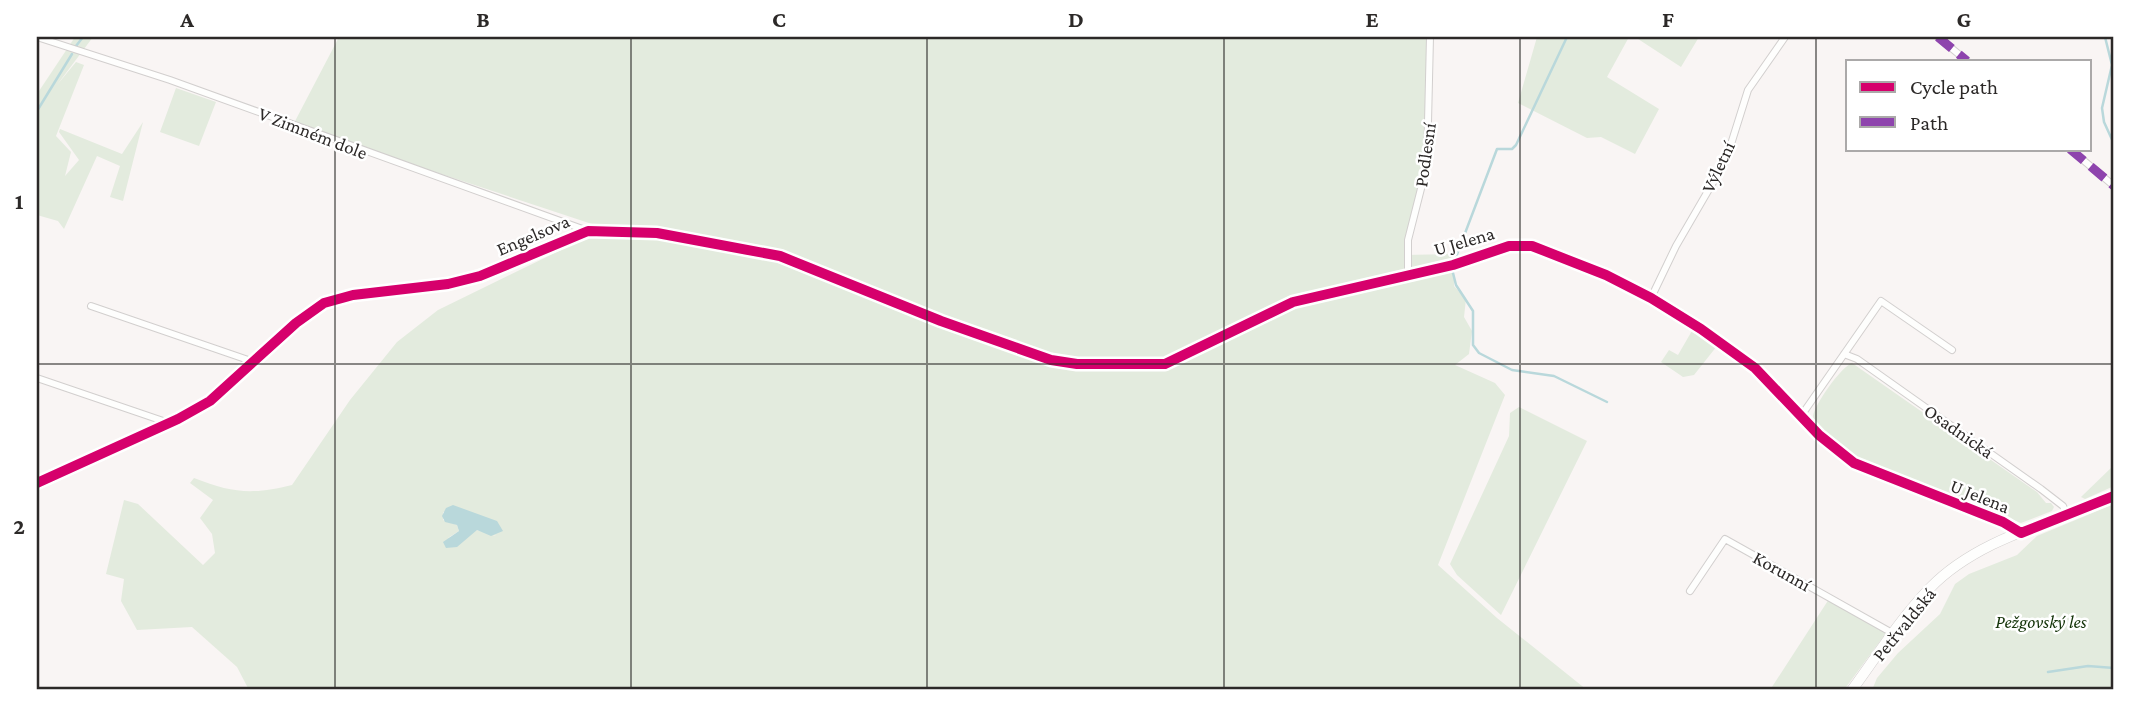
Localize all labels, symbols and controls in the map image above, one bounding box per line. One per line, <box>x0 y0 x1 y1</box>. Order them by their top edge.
text: A <box>179 6 194 32</box>
text: B <box>476 6 490 32</box>
text: C <box>772 6 786 32</box>
text: D <box>1068 6 1084 32</box>
text: E <box>1365 6 1379 32</box>
text: F <box>1662 6 1674 32</box>
text: G <box>1957 6 1972 32</box>
legend <box>1846 60 2092 150</box>
text: Cycle path <box>1910 75 1998 99</box>
street label: V Zimném dole <box>256 103 370 163</box>
text: Path <box>1910 111 1948 135</box>
street label: Podlesní <box>1410 121 1440 188</box>
street label: Výletní <box>1697 137 1739 196</box>
text: 1 <box>15 188 24 214</box>
street label: Engelsova <box>493 210 573 260</box>
street label: U Jelena <box>1431 222 1497 260</box>
street label: Osadnická <box>1920 400 1998 463</box>
street label: U Jelena <box>1947 475 2013 517</box>
text: 2 <box>13 513 25 539</box>
street label: Korunní <box>1750 547 1815 596</box>
street label: Petřvaldská <box>1868 583 1940 665</box>
park label: Pežgovský les <box>1995 611 2087 632</box>

